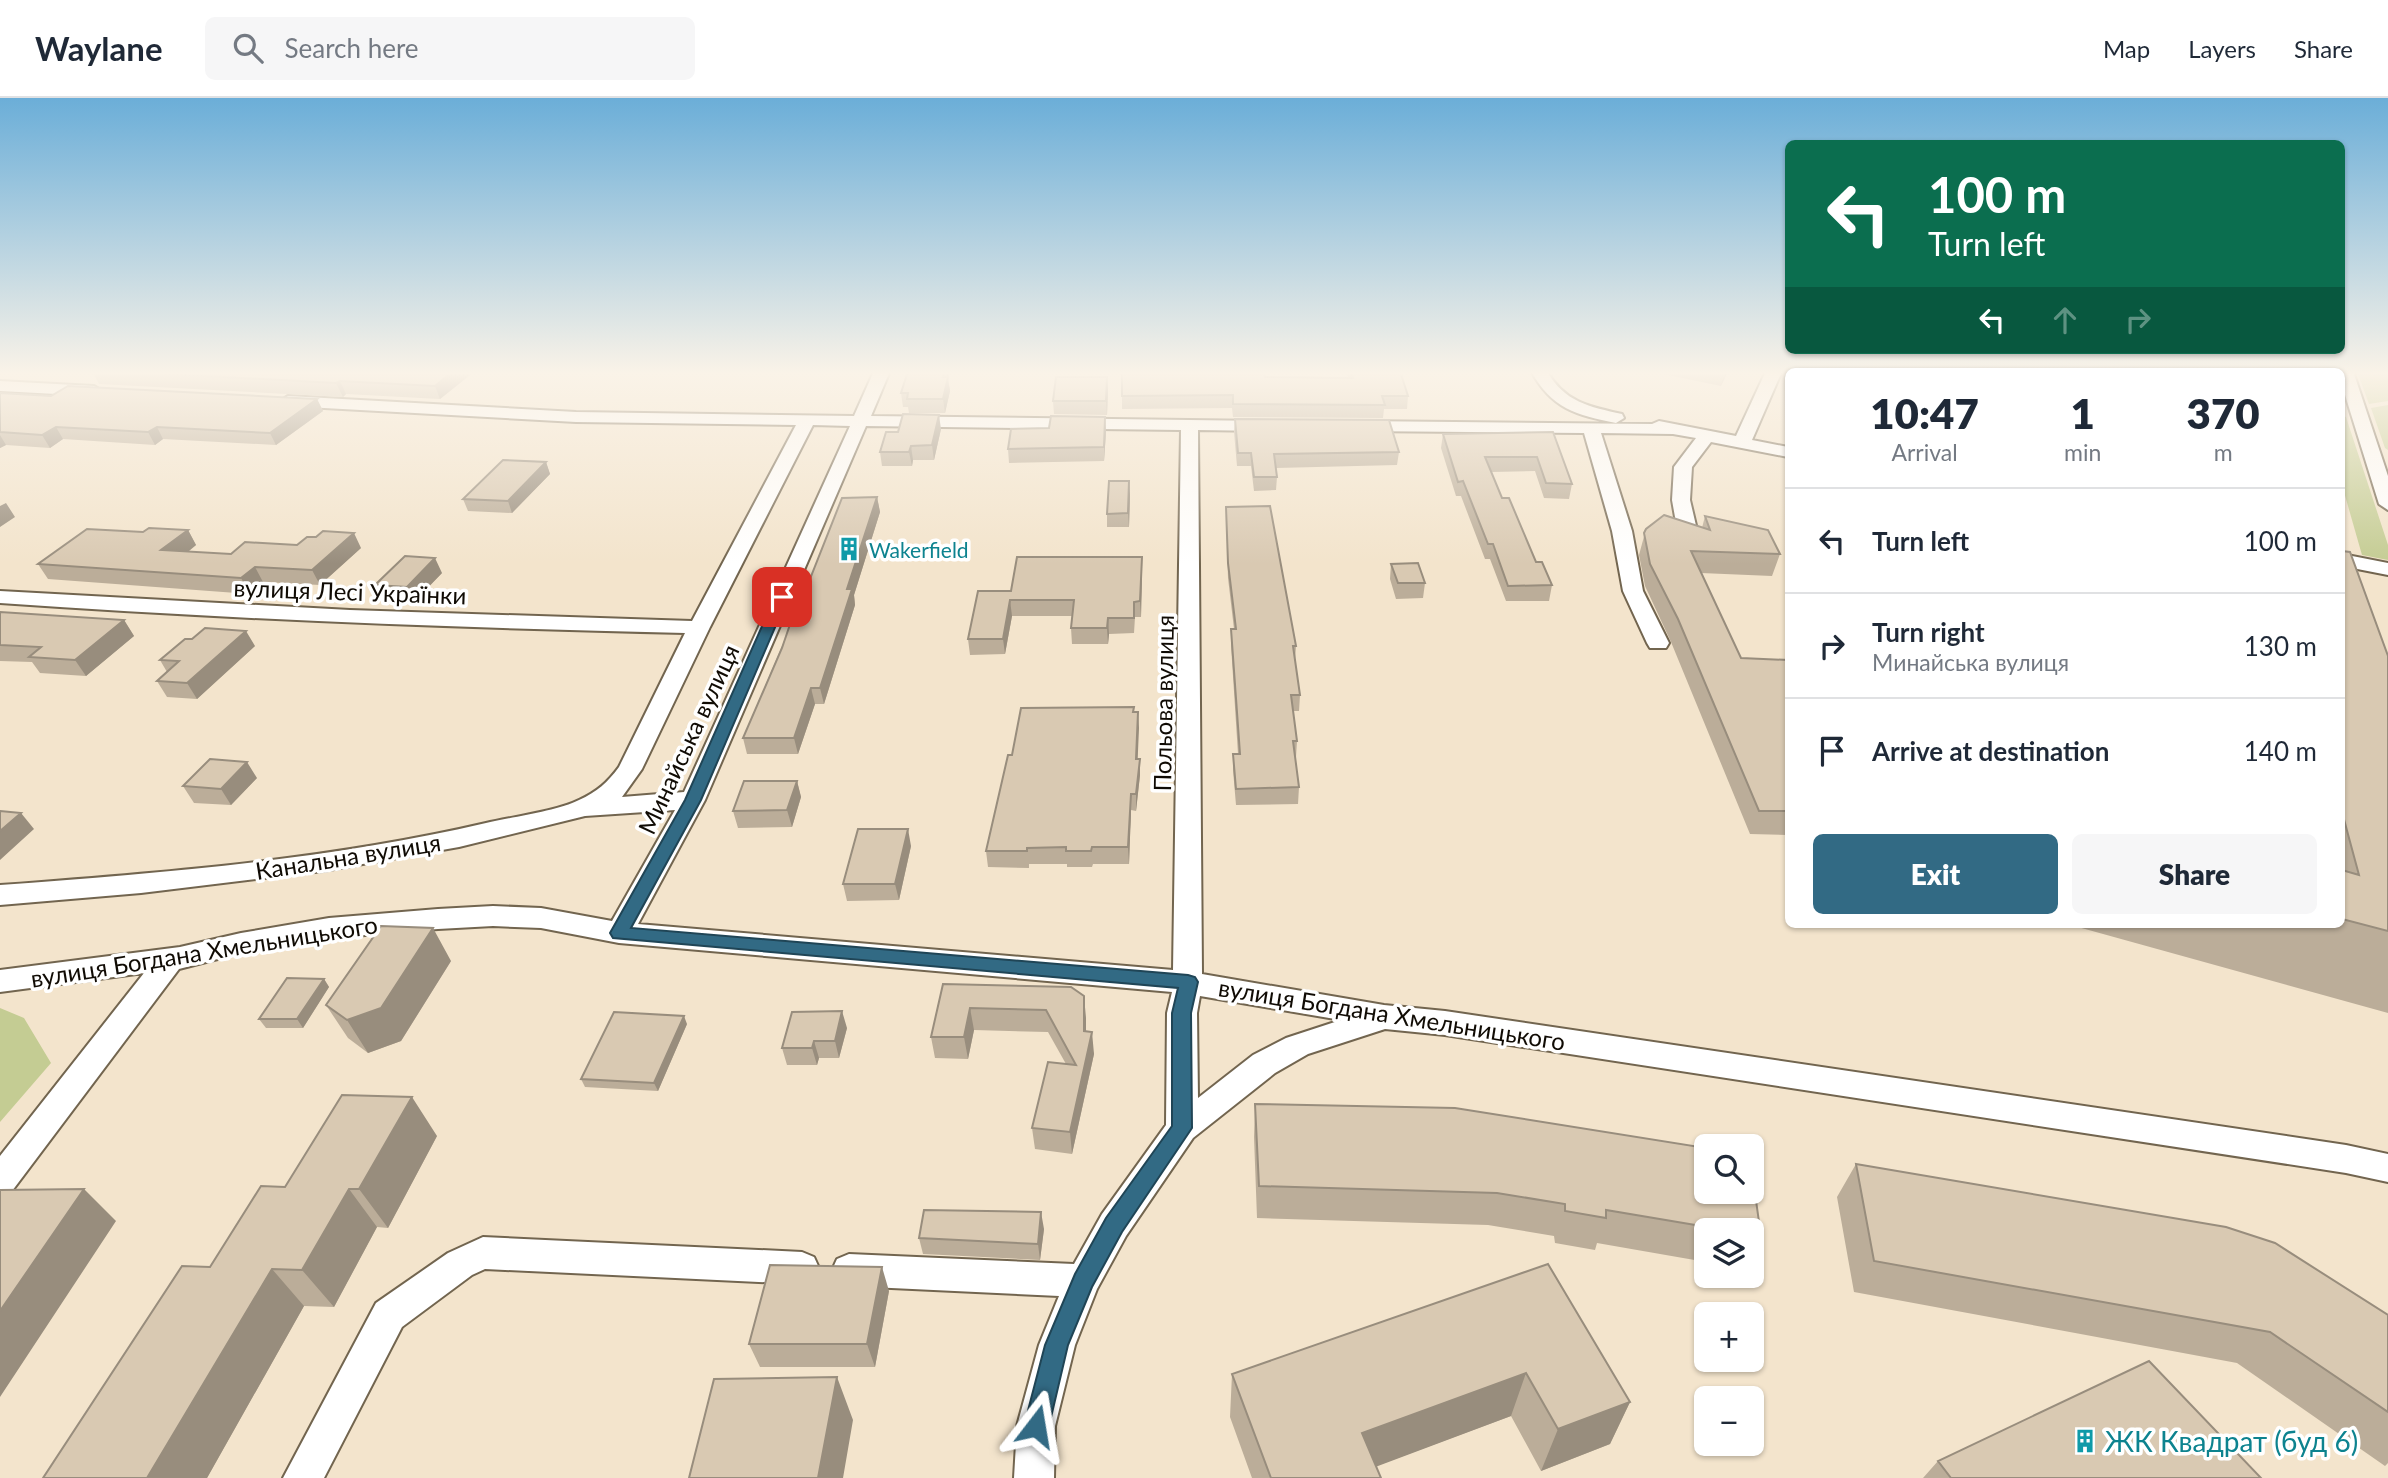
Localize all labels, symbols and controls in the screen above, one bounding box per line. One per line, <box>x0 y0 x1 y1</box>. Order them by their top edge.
search box <box>205 17 695 80</box>
text: Waylane <box>35 28 163 68</box>
icon: search <box>229 29 267 67</box>
text: Search here <box>285 32 419 64</box>
text: Map <box>2103 34 2150 63</box>
text: Layers <box>2188 34 2256 63</box>
text: Share <box>2294 34 2353 63</box>
text: 100 m <box>1928 165 2066 223</box>
icon: left <box>1813 168 1904 259</box>
text: Turn left <box>1928 224 2045 263</box>
icon: left <box>1973 301 2011 339</box>
icon: ahead <box>2046 301 2084 339</box>
icon: right <box>2119 301 2157 339</box>
text: 10:47 <box>1870 388 1979 438</box>
text: 1 <box>2071 388 2095 438</box>
text: 370 <box>2187 388 2260 438</box>
text: Arrival <box>1891 438 1958 466</box>
text: min <box>2064 438 2101 466</box>
text: m <box>2214 438 2233 466</box>
icon: left <box>1813 522 1851 560</box>
text: Turn left <box>1872 525 1969 557</box>
text: 100 m <box>2244 525 2317 557</box>
building icon: Wakerfield <box>835 535 863 563</box>
place label: Wakerfield <box>869 537 969 562</box>
pin <box>752 567 812 627</box>
street label: вулиця Лесі Українки <box>233 572 467 610</box>
icon: arrive <box>763 578 801 616</box>
street label: Польова вулиця <box>1147 614 1179 792</box>
text: Turn right <box>1872 616 1985 648</box>
icon: right <box>1813 627 1851 665</box>
text: 130 m <box>2244 630 2317 662</box>
street label: Минайська вулиця <box>631 640 745 838</box>
text: Минайська вулиця <box>1872 648 2069 676</box>
icon: arrive <box>1813 732 1851 770</box>
text: Arrive at destination <box>1872 735 2109 767</box>
text: 140 m <box>2244 735 2317 767</box>
street label: Канальна вулиця <box>253 827 443 885</box>
button: Exit <box>1813 834 2058 914</box>
button: Share <box>2072 834 2317 914</box>
street label: вулиця Богдана Хмельницького <box>29 909 379 993</box>
street label: вулиця Богдана Хмельницького <box>1217 972 1567 1056</box>
map controls <box>1694 1134 1764 1456</box>
button: search <box>1694 1134 1764 1204</box>
button: layers <box>1694 1218 1764 1288</box>
button: + <box>1694 1302 1764 1372</box>
button: − <box>1694 1386 1764 1456</box>
position arrow <box>999 1389 1073 1463</box>
place label: ЖК Квадрат (буд 6) <box>2105 1424 2358 1458</box>
building icon: ЖК Квадрат (буд 6) <box>2071 1427 2099 1455</box>

